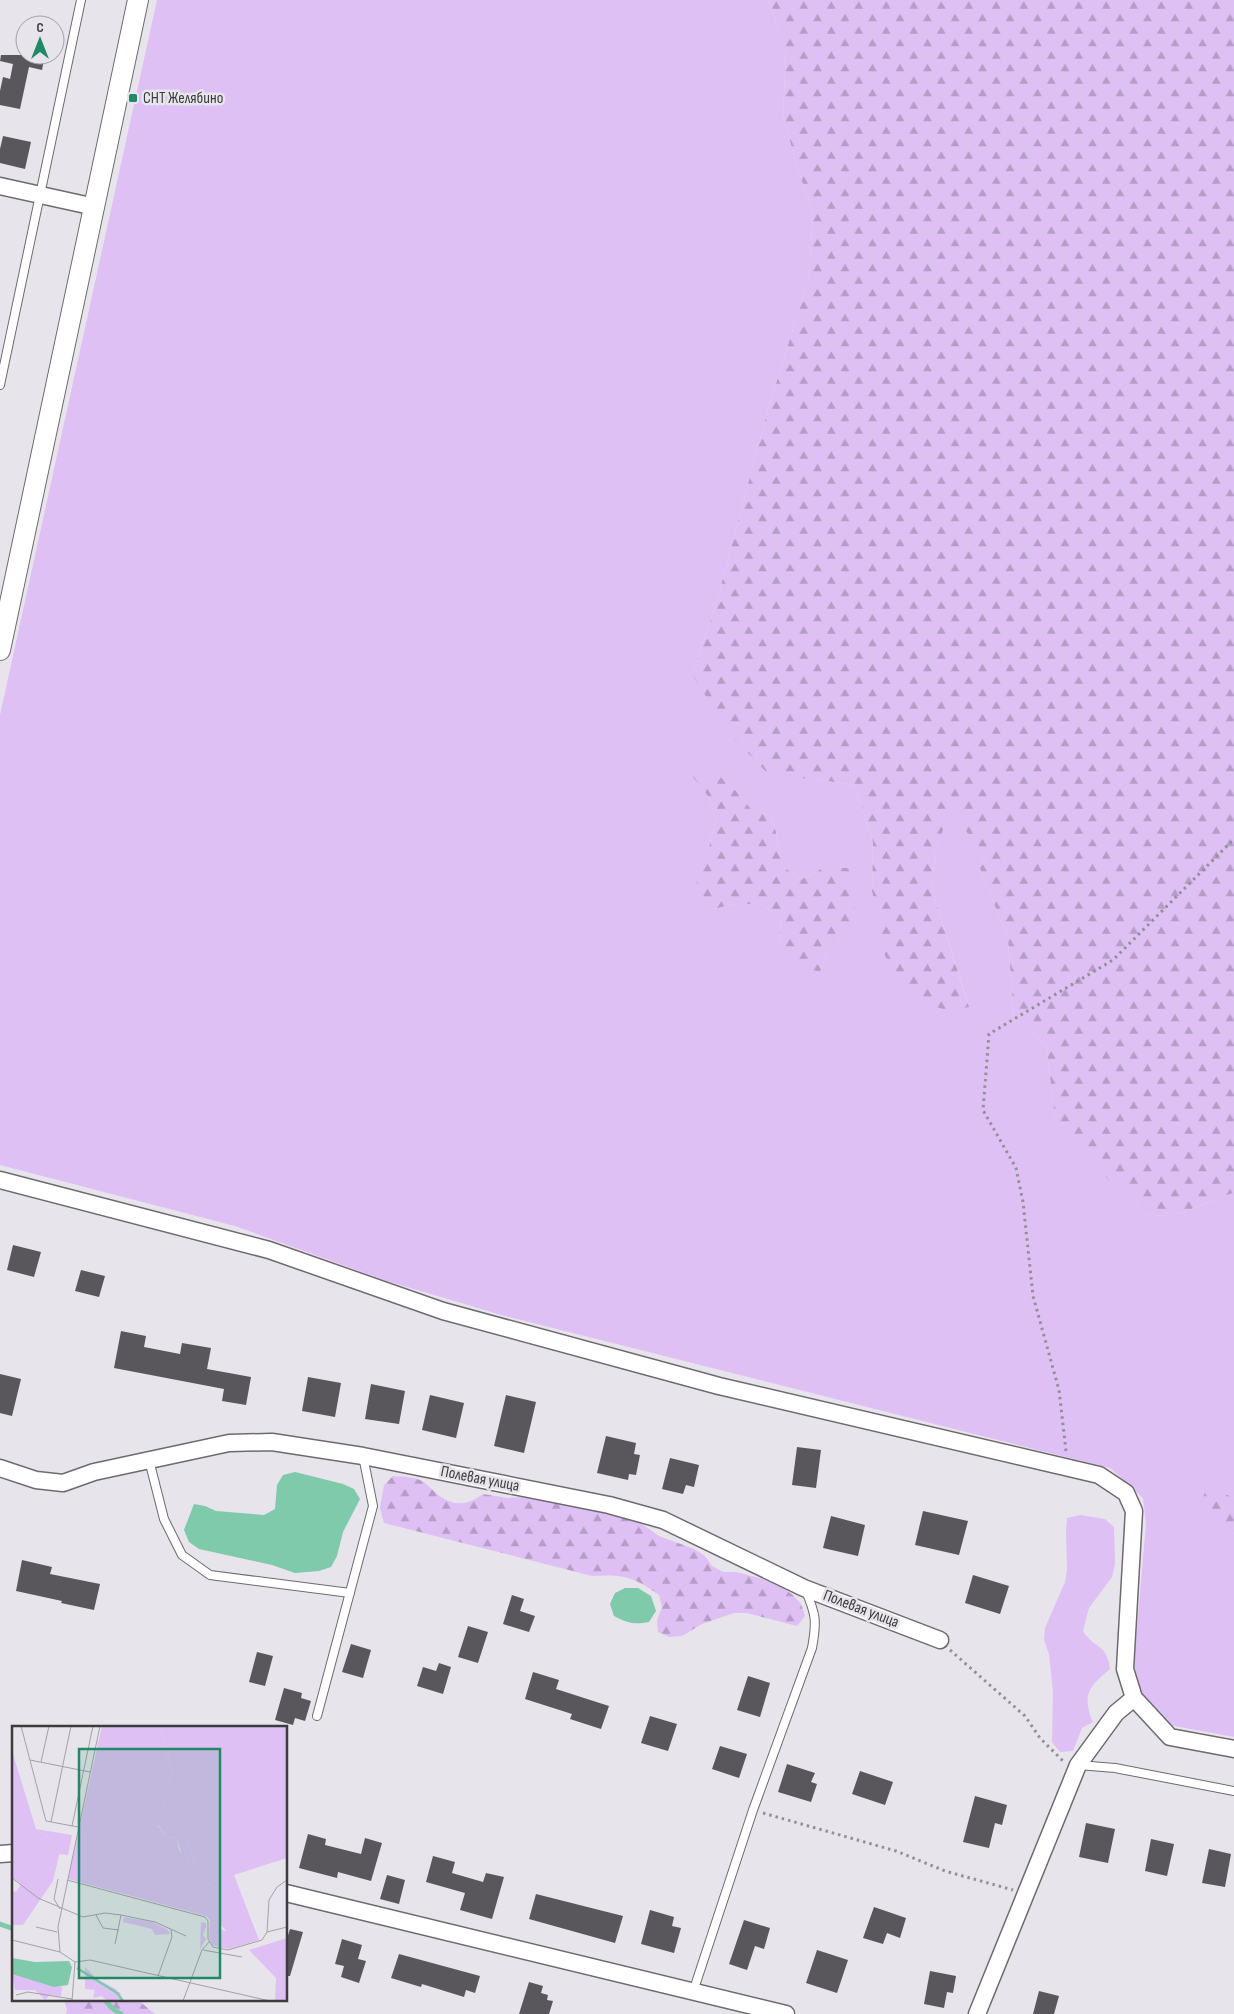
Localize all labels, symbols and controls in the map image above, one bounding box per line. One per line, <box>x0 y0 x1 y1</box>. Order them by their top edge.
north arrow <box>15 15 65 65</box>
text: С <box>36 19 44 36</box>
place label: СНТ Желябино <box>143 89 223 108</box>
marker: СНТ Желябино <box>127 92 139 104</box>
street label: Полевая улица <box>439 1462 521 1496</box>
street label: Полевая улица <box>820 1586 902 1632</box>
inset map <box>12 1726 288 2002</box>

